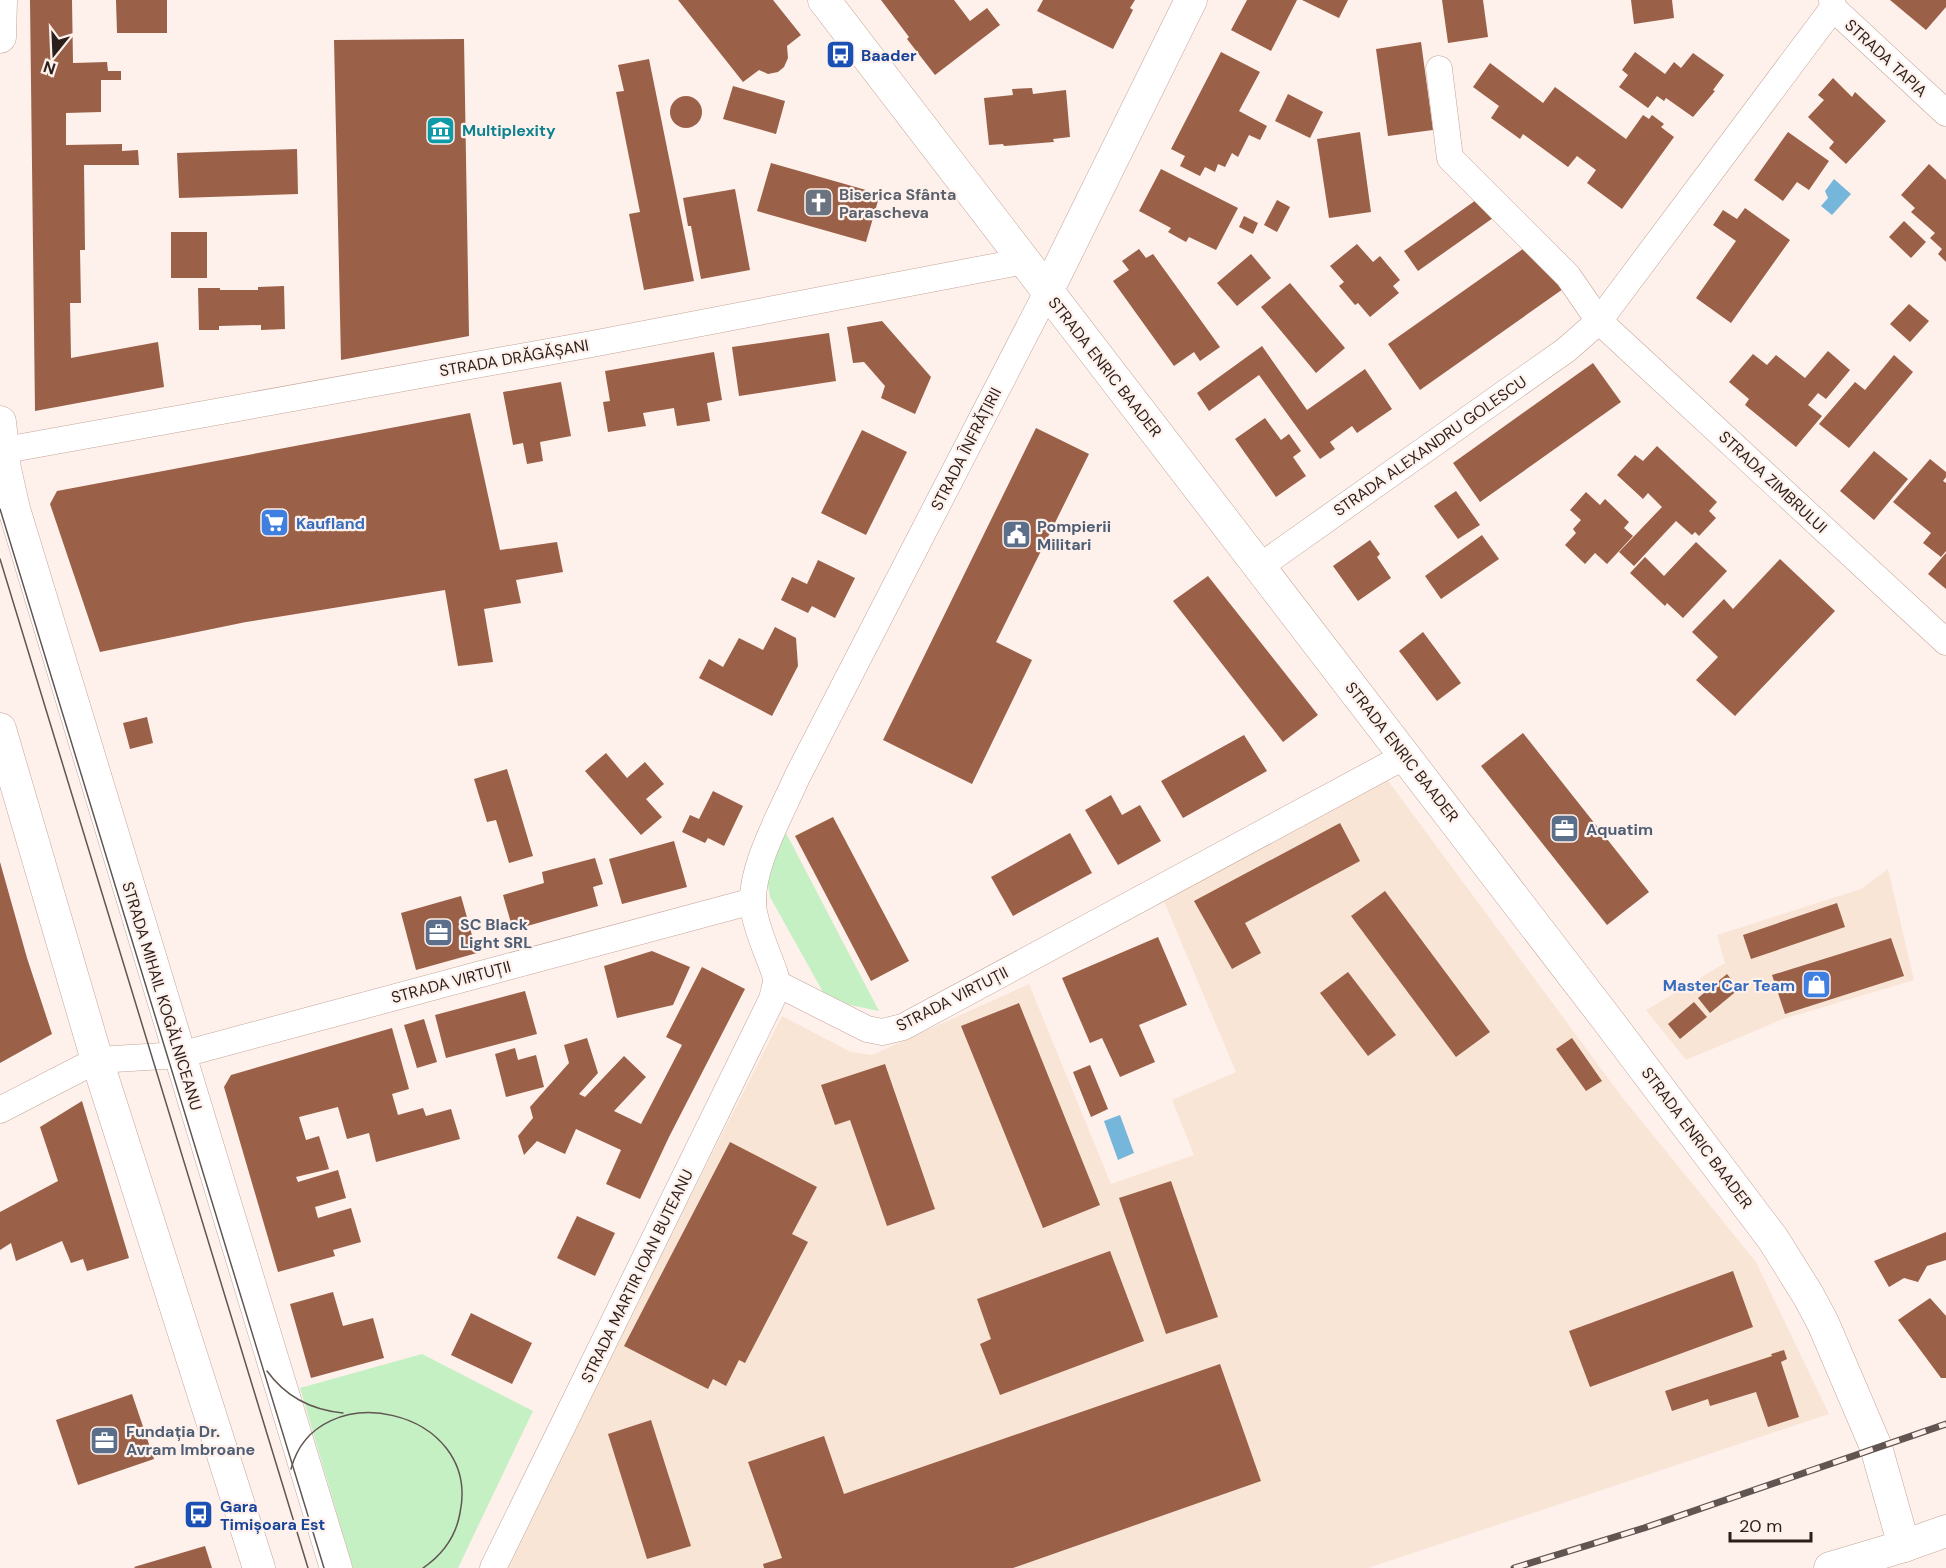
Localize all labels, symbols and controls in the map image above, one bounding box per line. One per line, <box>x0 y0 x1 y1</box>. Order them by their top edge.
street label: STRADA TAPIA <box>1840 14 1932 102</box>
north arrow <box>24 24 84 84</box>
bus stop icon: Baader <box>824 39 856 71</box>
place label: Baader <box>861 45 917 66</box>
text: N <box>41 56 58 80</box>
museum icon: Multiplexity <box>425 114 457 146</box>
place label: Multiplexity <box>462 120 556 141</box>
place label: Biserica Sfânta Parascheva <box>839 184 956 223</box>
church icon: Biserica Sfânta Parascheva <box>802 187 834 219</box>
street label: STRADA ENRIC BAADER <box>1044 293 1166 441</box>
street label: STRADA DRĂGĂȘANI <box>438 335 590 381</box>
street label: STRADA ALEXANDRU GOLESCU <box>1329 371 1531 521</box>
street label: STRADA ÎNFRĂȚIRII <box>926 384 1006 514</box>
street label: STRADA ZIMBRULUI <box>1714 426 1832 538</box>
supermarket icon: Kaufland <box>259 507 291 539</box>
place label: Kaufland <box>296 513 365 534</box>
place label: Pompierii Militari <box>1037 516 1111 555</box>
public building icon: Pompierii Militari <box>1000 519 1032 551</box>
street label: STRADA ENRIC BAADER <box>1341 678 1463 826</box>
office icon: Aquatim <box>1549 813 1581 845</box>
place label: Aquatim <box>1586 819 1653 840</box>
street label: STRADA MIHAIL KOGĂLNICEANU <box>117 879 207 1113</box>
place label: SC Black Light SRL <box>460 914 532 953</box>
office icon: SC Black Light SRL <box>423 917 455 949</box>
street label: STRADA VIRTUȚII <box>389 956 513 1008</box>
street label: STRADA VIRTUȚII <box>892 962 1012 1036</box>
shop icon: Master Car Team <box>1800 969 1832 1001</box>
place label: Master Car Team <box>1663 975 1795 996</box>
street label: STRADA ENRIC BAADER <box>1637 1063 1757 1213</box>
street label: STRADA MARTIR IOAN BUTEANU <box>576 1166 698 1386</box>
place label: Fundația Dr. Avram Imbroane <box>126 1421 255 1460</box>
office icon: Fundația Dr. Avram Imbroane <box>89 1424 121 1456</box>
place label: Gara Timișoara Est <box>220 1496 325 1535</box>
bus stop icon: Gara Timișoara Est <box>183 1499 215 1531</box>
scale bar <box>1730 1505 1811 1543</box>
text: 20 m <box>1739 1514 1782 1538</box>

